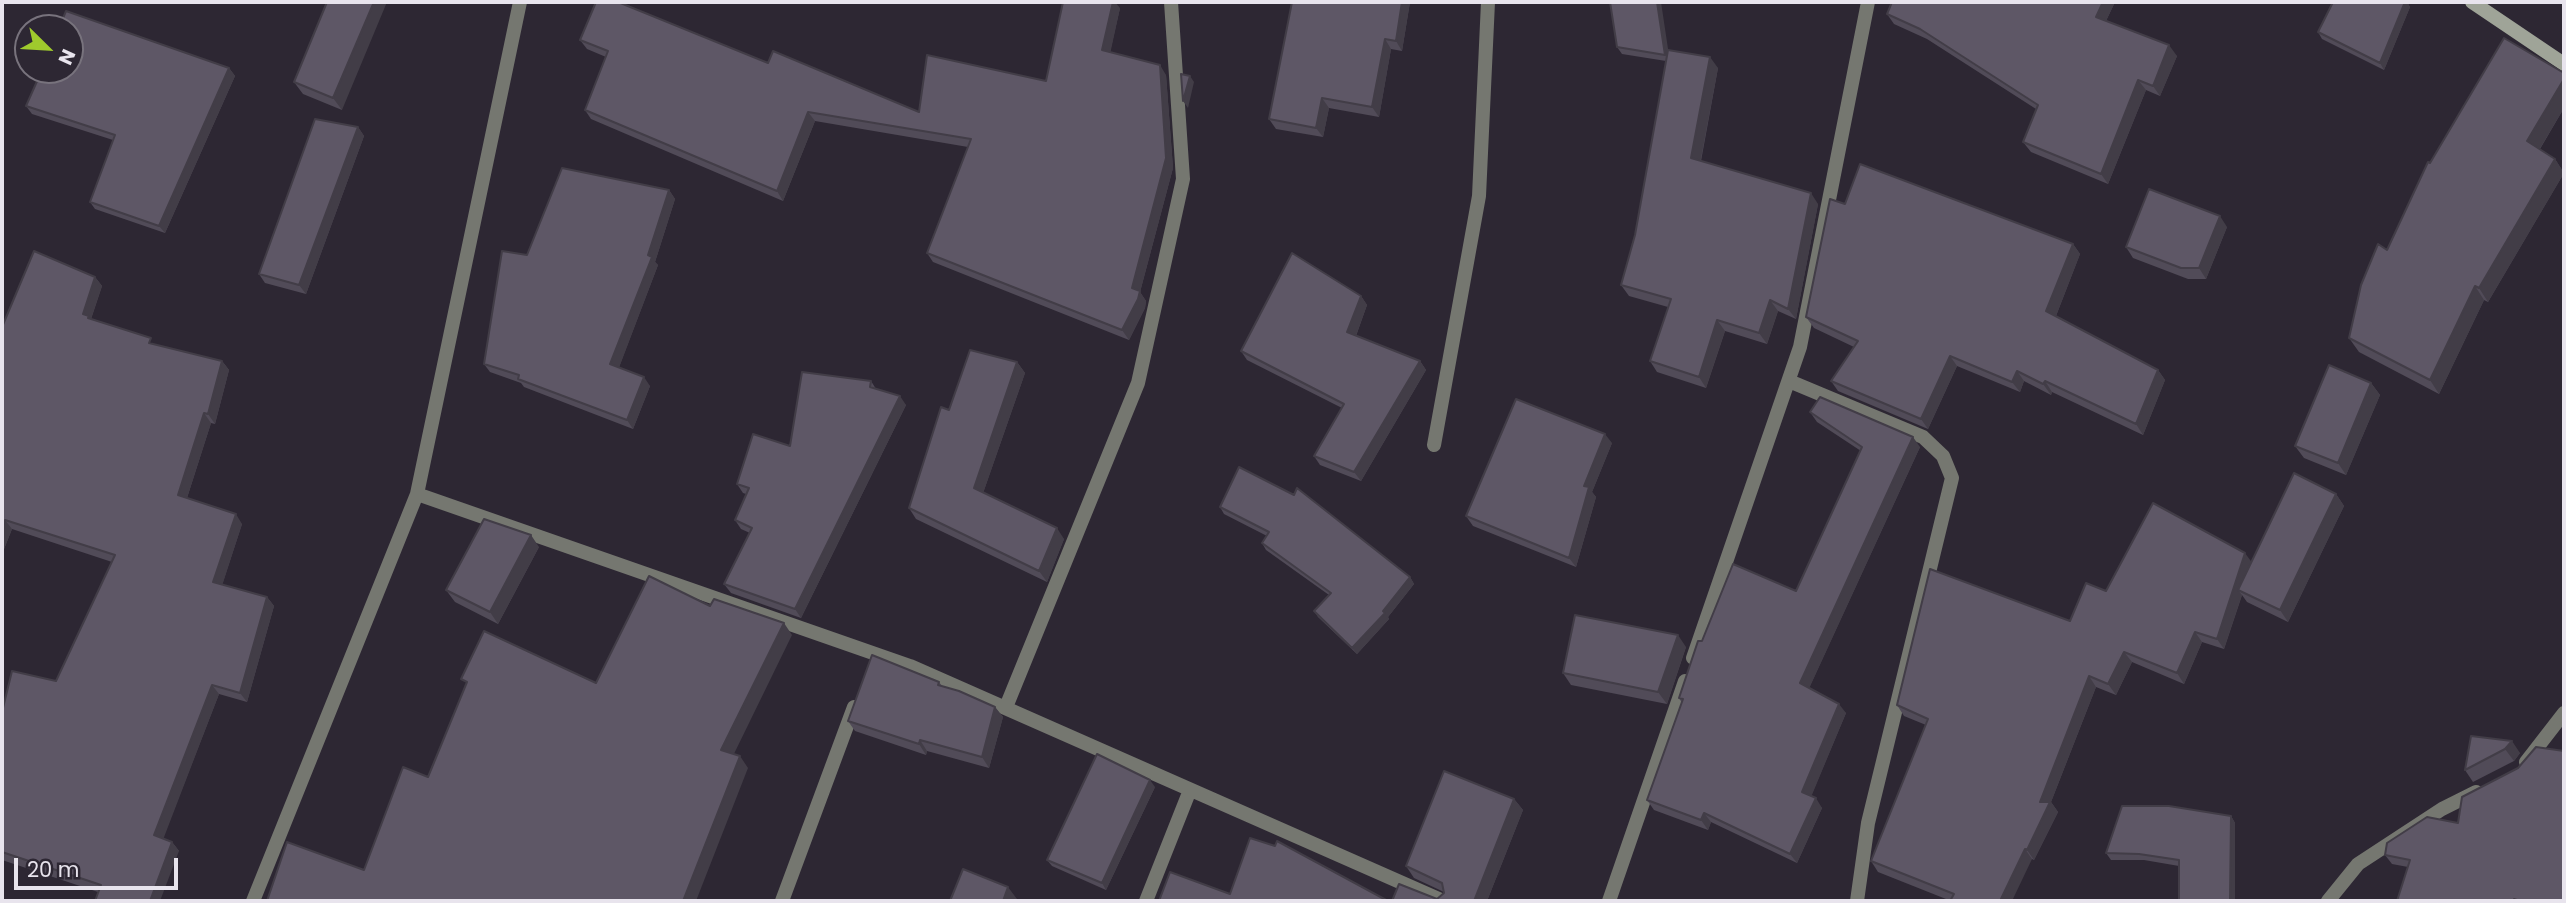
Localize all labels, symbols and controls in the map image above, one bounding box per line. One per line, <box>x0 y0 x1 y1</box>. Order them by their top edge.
north arrow <box>14 14 84 84</box>
text: N <box>52 45 82 69</box>
scale bar <box>18 844 182 888</box>
text: 20 m <box>27 855 80 884</box>

